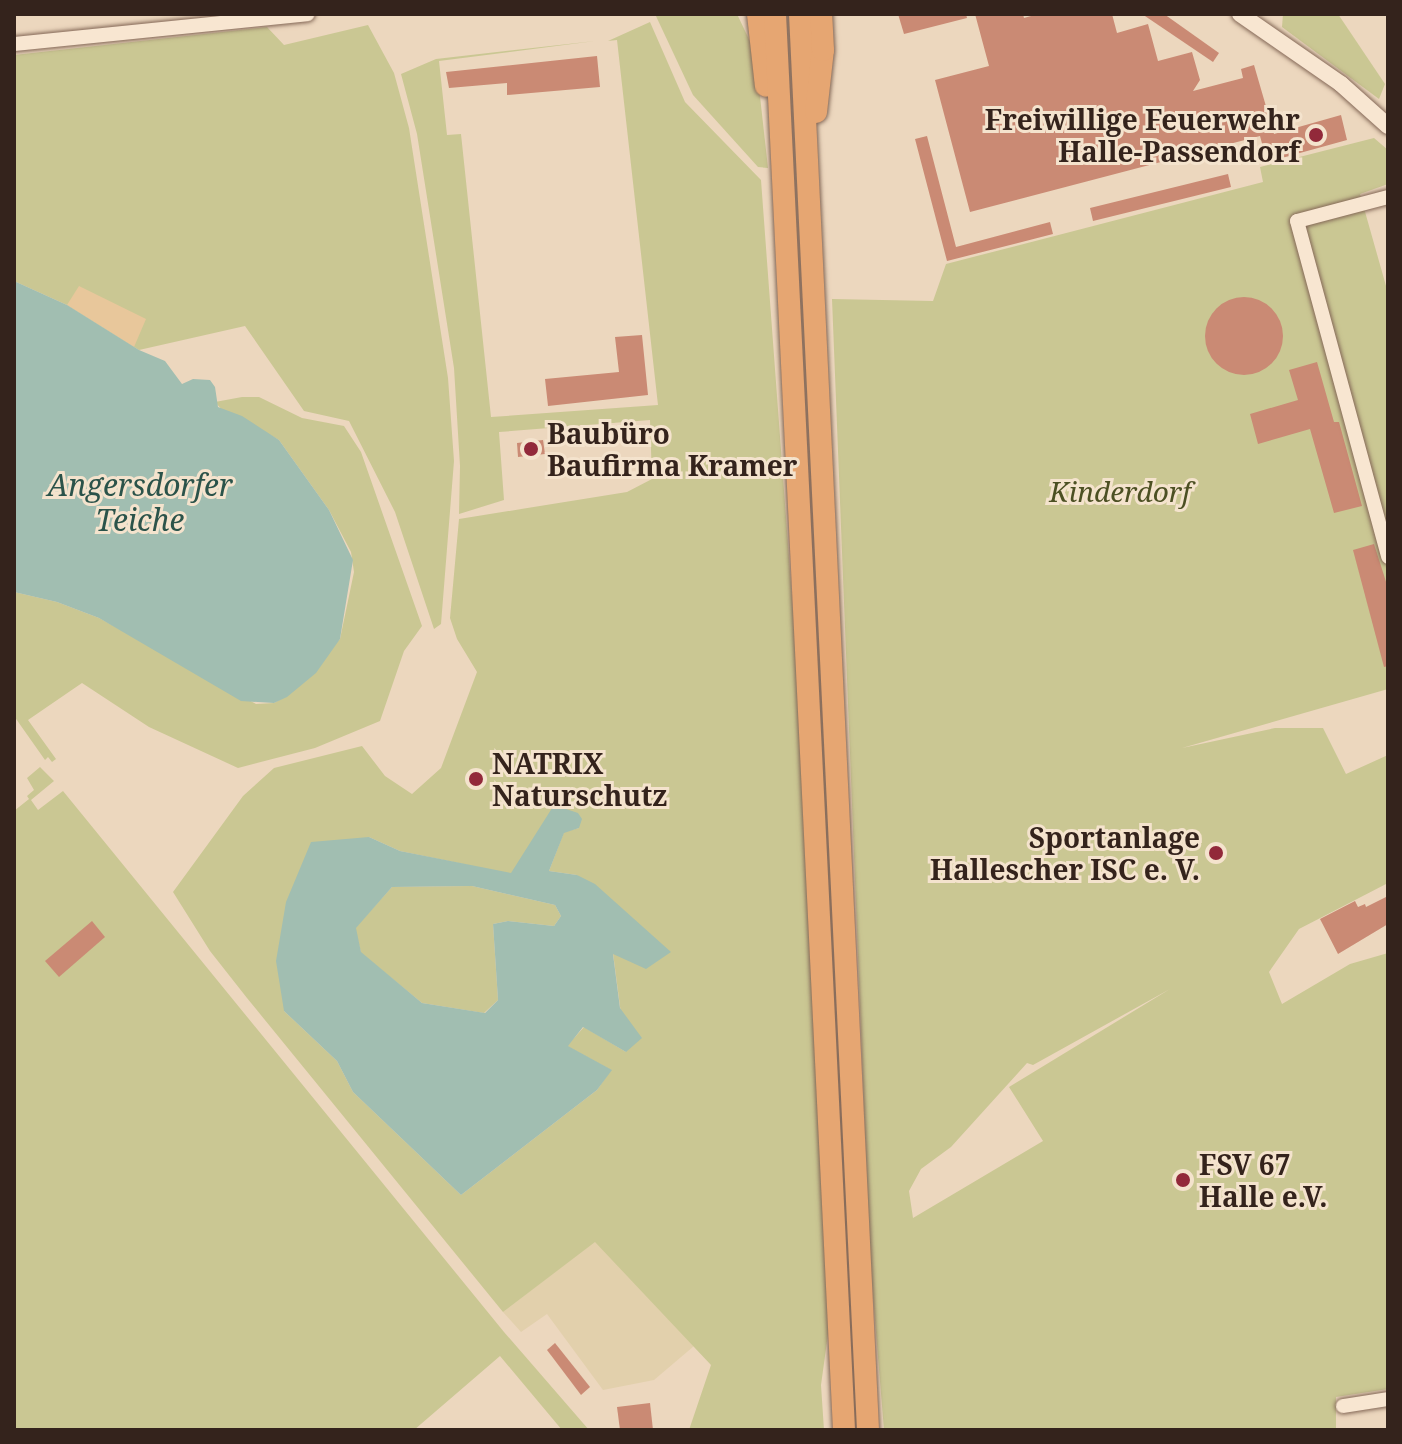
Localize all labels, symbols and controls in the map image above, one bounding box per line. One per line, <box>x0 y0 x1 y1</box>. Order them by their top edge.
place label: Freiwillige Feuerwehr Halle-Passendorf <box>985 102 1300 168</box>
marker: Freiwillige Feuerwehr Halle-Passendorf <box>1307 126 1325 144</box>
place label: Baubüro Baufirma Kramer <box>547 416 797 482</box>
marker: Baubüro Baufirma Kramer <box>522 440 540 458</box>
water label: Angersdorfer Teiche <box>47 467 233 538</box>
park label: Kinderdorf <box>1049 474 1191 508</box>
place label: NATRIX Naturschutz <box>492 746 667 812</box>
marker: NATRIX Naturschutz <box>467 770 485 788</box>
place label: Sportanlage Hallescher ISC e. V. <box>930 820 1200 886</box>
marker: Sportanlage Hallescher ISC e. V. <box>1207 844 1225 862</box>
place label: FSV 67 Halle e.V. <box>1199 1147 1328 1213</box>
marker: FSV 67 Halle e.V. <box>1174 1171 1192 1189</box>

